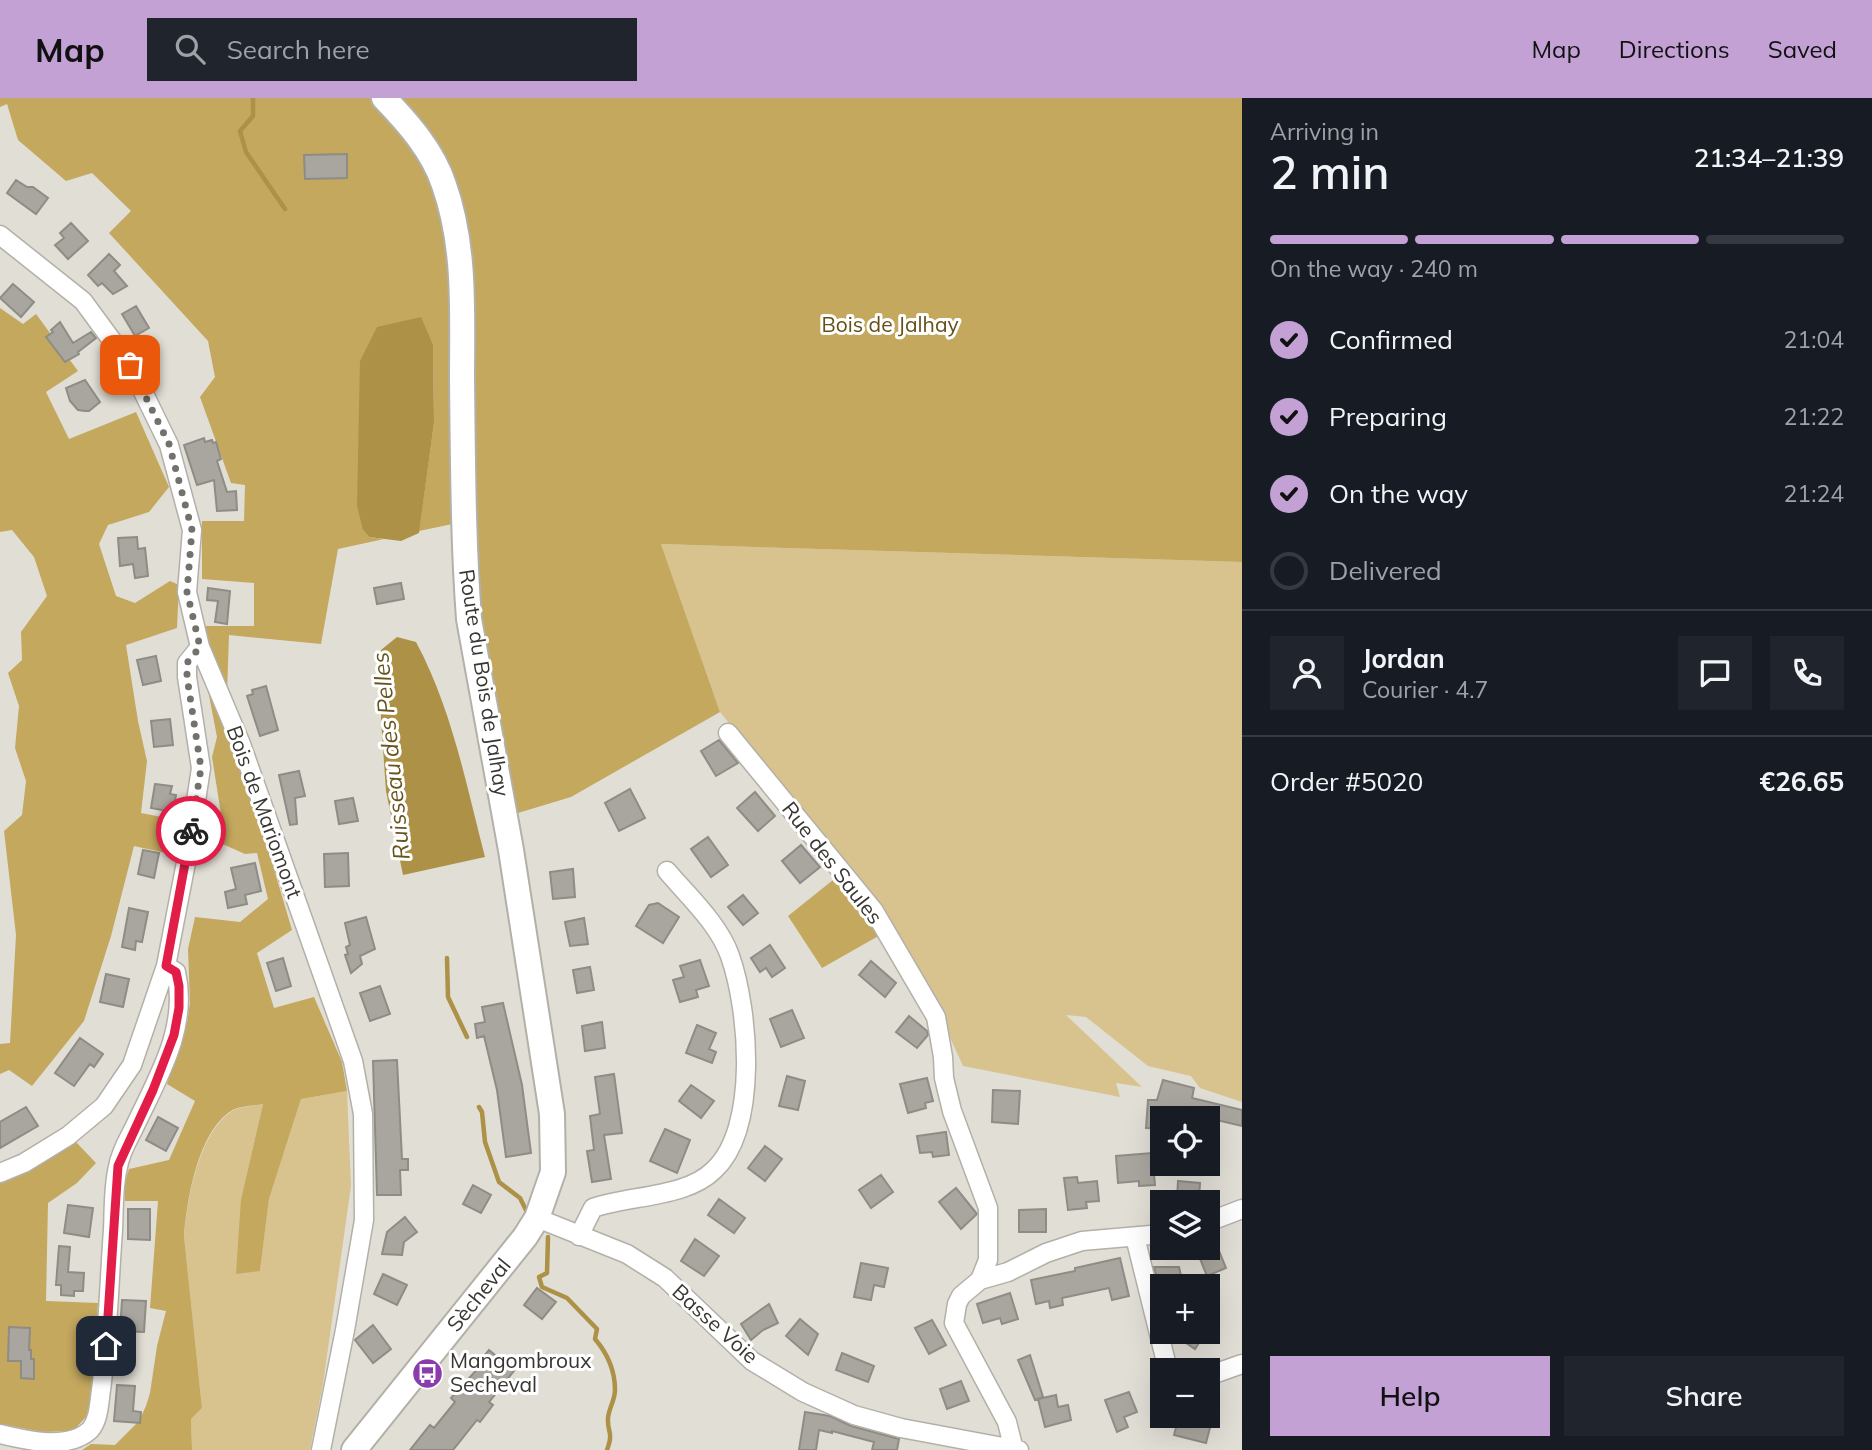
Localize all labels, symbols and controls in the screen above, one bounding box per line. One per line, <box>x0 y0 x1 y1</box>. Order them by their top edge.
search box <box>147 18 637 81</box>
text: Map <box>35 29 105 70</box>
icon: search <box>171 30 209 68</box>
text: Search here <box>227 33 370 66</box>
text: Map <box>1531 34 1581 64</box>
text: Directions <box>1619 34 1730 64</box>
text: Saved <box>1768 34 1837 64</box>
text: Arriving in <box>1270 117 1379 146</box>
text: 21:34–21:39 <box>1694 141 1844 174</box>
text: 2 min <box>1270 143 1389 201</box>
text: On the way · 240 m <box>1270 254 1478 283</box>
park label: Bois de Jalhay <box>821 311 959 337</box>
icon: check <box>1270 321 1308 359</box>
text: Confirmed <box>1329 323 1453 356</box>
text: 21:04 <box>1784 325 1844 354</box>
pin <box>100 335 160 395</box>
icon: bag <box>111 346 149 384</box>
icon: check <box>1270 398 1308 436</box>
text: Preparing <box>1329 400 1447 433</box>
text: 21:22 <box>1784 402 1844 431</box>
icon: check <box>1270 475 1308 513</box>
text: On the way <box>1329 477 1468 510</box>
text: 21:24 <box>1784 479 1844 508</box>
text: Delivered <box>1329 554 1442 587</box>
street label: Route du Bois de Jalhay <box>454 567 516 798</box>
button: person <box>1270 636 1344 710</box>
button: chat <box>1678 636 1752 710</box>
button: phone <box>1770 636 1844 710</box>
text: Jordan <box>1362 642 1445 675</box>
water label: Ruisseau des Pelles <box>365 651 416 861</box>
text: Courier · 4.7 <box>1362 675 1488 704</box>
street label: Bois de Mariomont <box>222 722 308 902</box>
text: Order #5020 <box>1270 765 1423 798</box>
text: €26.65 <box>1760 765 1844 798</box>
courier <box>156 796 226 866</box>
street label: Rue des Saules <box>777 796 889 929</box>
icon: bike <box>172 812 210 850</box>
map controls <box>1150 1106 1220 1428</box>
button: locate <box>1150 1106 1220 1176</box>
button: layers <box>1150 1190 1220 1260</box>
street label: Sècheval <box>441 1252 516 1336</box>
button: + <box>1150 1274 1220 1344</box>
street label: Basse Voie <box>667 1278 764 1369</box>
pin <box>76 1316 136 1376</box>
icon: home <box>87 1327 125 1365</box>
place label: Mangombroux Secheval <box>450 1347 591 1397</box>
bus stop icon: Mangombroux Secheval <box>410 1356 444 1390</box>
button: Help <box>1270 1356 1550 1436</box>
button: Share <box>1564 1356 1844 1436</box>
button: − <box>1150 1358 1220 1428</box>

